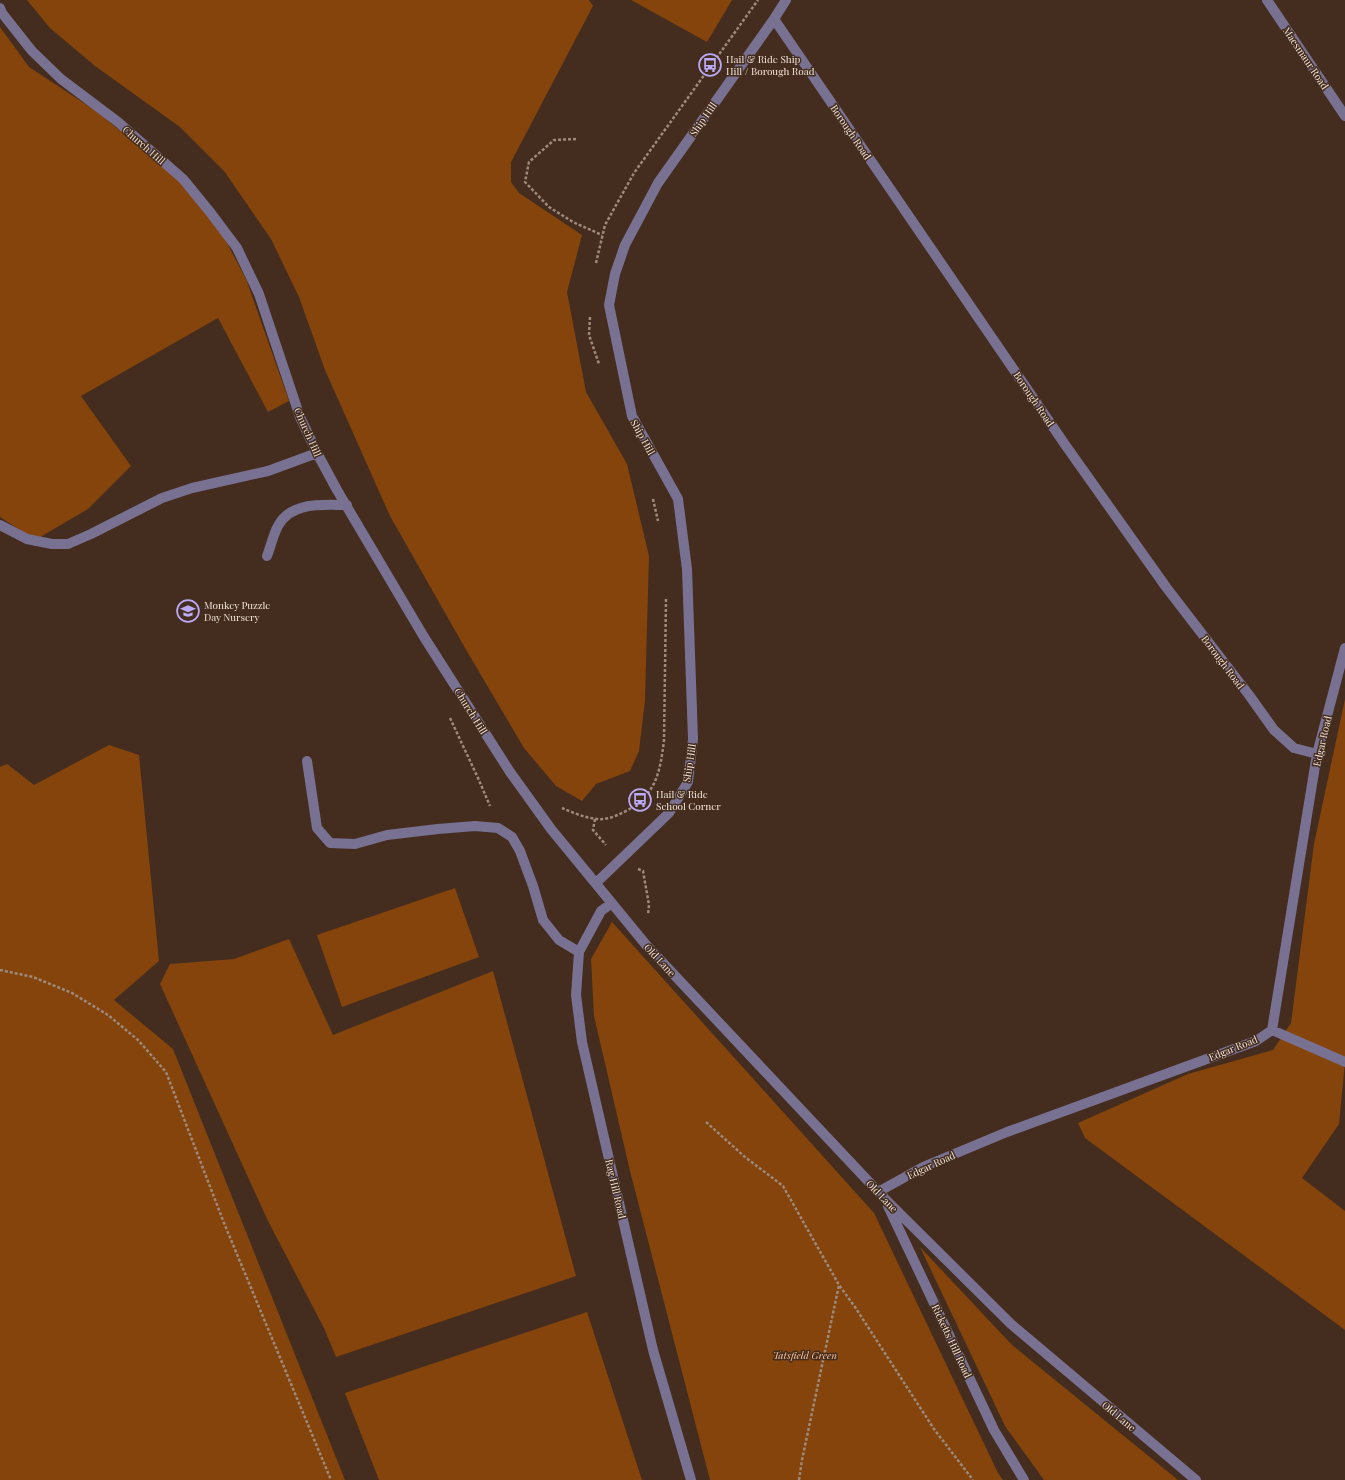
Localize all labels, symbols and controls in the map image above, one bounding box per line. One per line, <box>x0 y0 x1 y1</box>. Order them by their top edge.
street label: Maesmaur Road <box>1280 24 1332 92</box>
bus stop icon: Hail & Ride Ship Hill / Borough Road <box>697 52 723 78</box>
place label: Hail & Ride Ship Hill / Borough Road <box>726 52 815 78</box>
street label: Ship Hill <box>686 99 720 139</box>
street label: Borough Road <box>827 102 875 162</box>
street label: Church Hill <box>120 123 168 168</box>
street label: Borough Road <box>1010 369 1058 429</box>
street label: Church Hill <box>291 405 325 459</box>
street label: Ship Hill <box>627 417 659 457</box>
school or university icon: Monkey Puzzle Day Nursery <box>175 598 201 624</box>
place label: Monkey Puzzle Day Nursery <box>204 598 270 624</box>
street label: Borough Road <box>1198 632 1248 692</box>
street label: Church Hill <box>451 685 491 737</box>
street label: Edgar Road <box>1309 714 1335 768</box>
street label: Ship Hill <box>679 743 699 783</box>
bus stop icon: Hail & Ride School Corner <box>627 787 653 813</box>
place label: Hail & Ride School Corner <box>656 787 721 813</box>
street label: Old Lane <box>641 941 679 979</box>
street label: Edgar Road <box>1206 1032 1260 1064</box>
street label: Edgar Road <box>905 1148 957 1182</box>
street label: Rag Hill Road <box>602 1158 630 1220</box>
street label: Old Lane <box>863 1177 901 1215</box>
street label: Ricketts Hill Road <box>929 1302 975 1380</box>
park label: Tatsfield Green <box>773 1348 837 1362</box>
street label: Old Lane <box>1099 1398 1139 1434</box>

